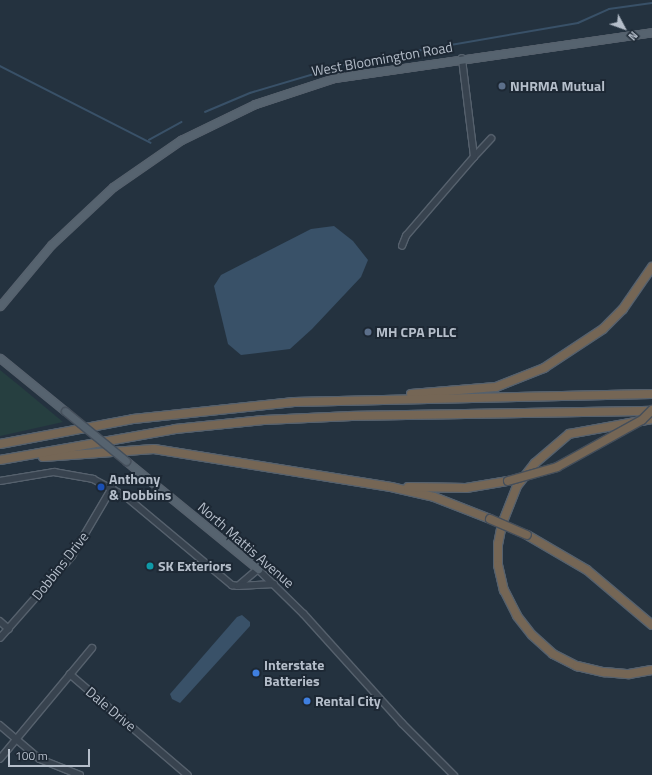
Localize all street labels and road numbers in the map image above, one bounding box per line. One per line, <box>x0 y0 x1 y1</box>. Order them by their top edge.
street label: West Bloomington Road <box>310 38 454 80</box>
street label: North Mattis Avenue <box>194 499 298 591</box>
street label: Dobbins Drive <box>28 529 92 603</box>
street label: Dale Drive <box>83 683 139 735</box>

